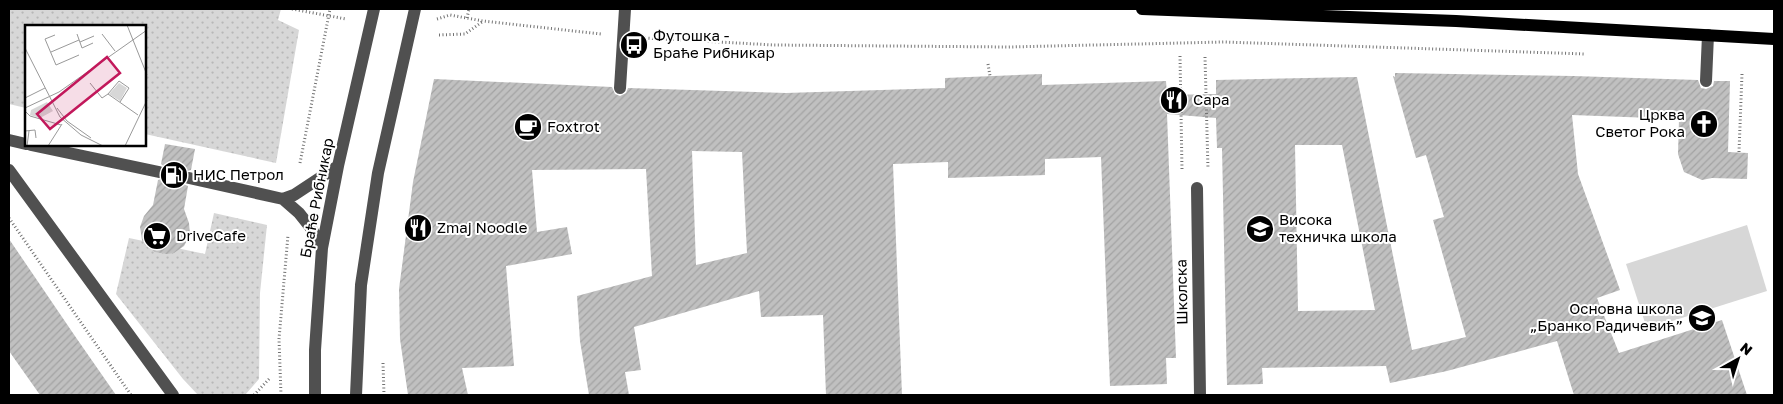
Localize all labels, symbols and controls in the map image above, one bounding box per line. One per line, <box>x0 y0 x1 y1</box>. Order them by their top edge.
inset map <box>25 25 146 146</box>
place label: Футошка - Браће Рибникар <box>653 26 775 61</box>
bus stop icon: Футошка - Браће Рибникар <box>619 30 649 60</box>
restaurant icon: Сара <box>1159 85 1189 115</box>
place label: Сара <box>1193 90 1229 108</box>
place label: Црква Светог Рока <box>1595 105 1685 140</box>
church icon: Црква Светог Рока <box>1689 109 1719 139</box>
cafe icon: Foxtrot <box>513 112 543 142</box>
place label: Foxtrot <box>547 117 600 135</box>
street label: Браће Рибникар <box>296 136 336 259</box>
fuel station icon: НИС Петрол <box>159 160 189 190</box>
place label: НИС Петрол <box>193 165 284 183</box>
place label: Висока техничка школа <box>1279 210 1397 245</box>
restaurant icon: Zmaj Noodle <box>403 213 433 243</box>
school or university icon: Висока техничка школа <box>1245 214 1275 244</box>
place label: Zmaj Noodle <box>437 218 528 236</box>
supermarket icon: DriveCafe <box>142 221 172 251</box>
place label: DriveCafe <box>176 226 246 244</box>
street label: Школска <box>1171 259 1191 325</box>
place label: Основна школа „Бранко Радичевић” <box>1530 299 1683 334</box>
school or university icon: Основна школа „Бранко Радичевић” <box>1687 303 1717 333</box>
north arrow <box>1713 334 1763 384</box>
text: N <box>1737 339 1756 358</box>

